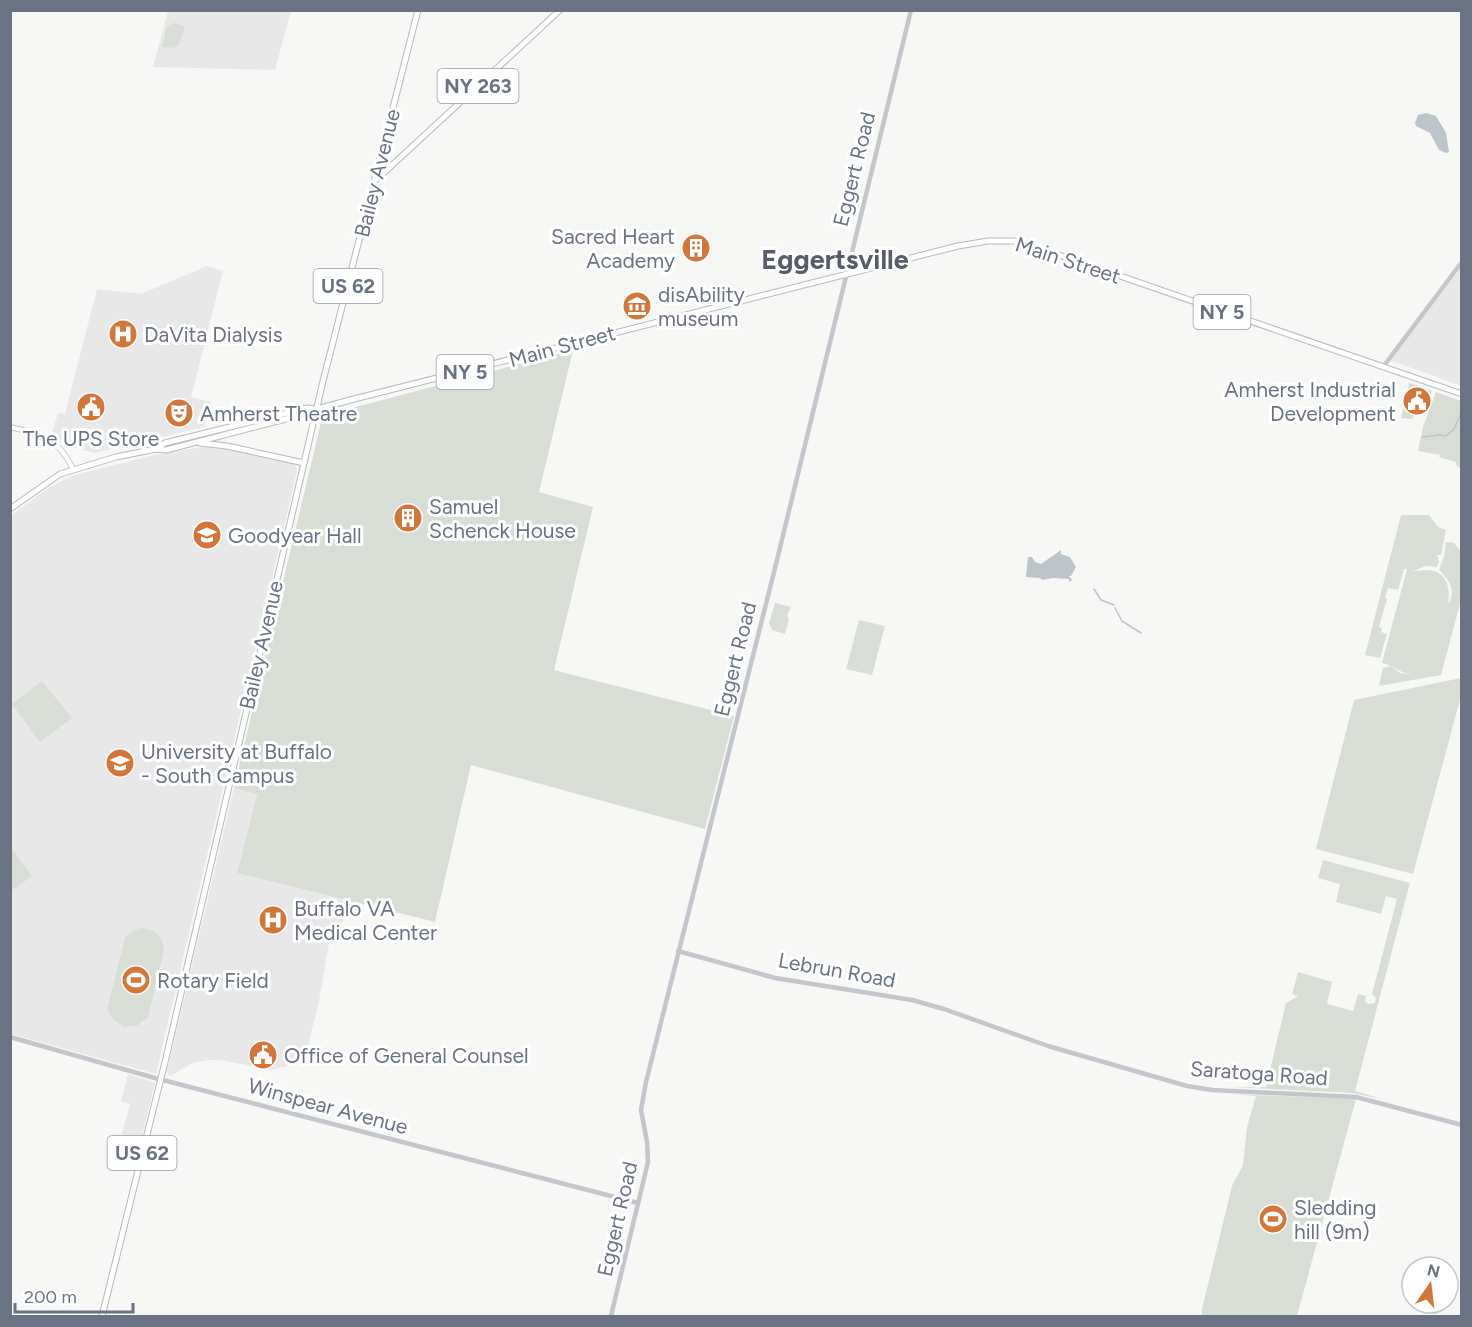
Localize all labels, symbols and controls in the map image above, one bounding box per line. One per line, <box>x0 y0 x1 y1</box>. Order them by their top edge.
road number: NY 263 <box>438 69 518 103</box>
street label: Bailey Avenue <box>349 106 405 240</box>
street label: Eggert Road <box>828 109 880 229</box>
place label: Sacred Heart Academy <box>551 224 675 273</box>
street label: Main Street <box>1012 231 1124 289</box>
building icon: Sacred Heart Academy <box>680 232 712 264</box>
district label: Eggertsville <box>761 243 909 276</box>
road number: US 62 <box>314 269 382 303</box>
place label: disAbility museum <box>658 282 745 331</box>
museum icon: disAbility museum <box>621 290 653 322</box>
road number: NY 5 <box>1194 295 1250 329</box>
hospital icon: DaVita Dialysis <box>107 318 139 350</box>
street label: Main Street <box>506 320 618 372</box>
place label: DaVita Dialysis <box>144 322 283 347</box>
road number: NY 5 <box>436 355 494 389</box>
place label: Amherst Industrial Development <box>1224 377 1396 426</box>
public building icon: Amherst Industrial Development <box>1401 385 1433 417</box>
public building icon: The UPS Store <box>75 391 107 423</box>
theatre icon: Amherst Theatre <box>163 397 195 429</box>
place label: Amherst Theatre <box>200 401 357 426</box>
place label: The UPS Store <box>23 426 159 451</box>
place label: Samuel Schenck House <box>429 494 576 543</box>
building icon: Samuel Schenck House <box>392 502 424 534</box>
school or university icon: Goodyear Hall <box>191 519 223 551</box>
place label: Goodyear Hall <box>228 523 362 548</box>
street label: Bailey Avenue <box>234 578 288 712</box>
street label: Eggert Road <box>709 599 761 719</box>
place label: University at Buffalo - South Campus <box>141 739 332 788</box>
school or university icon: University at Buffalo - South Campus <box>104 747 136 779</box>
place label: Buffalo VA Medical Center <box>294 896 437 945</box>
hospital icon: Buffalo VA Medical Center <box>257 904 289 936</box>
street label: Lebrun Road <box>776 947 898 993</box>
sports icon: Rotary Field <box>120 964 152 996</box>
place label: Rotary Field <box>157 968 269 993</box>
public building icon: Office of General Counsel <box>247 1039 279 1071</box>
place label: Office of General Counsel <box>284 1043 529 1068</box>
street label: Saratoga Road <box>1189 1056 1329 1090</box>
street label: Winspear Avenue <box>245 1073 411 1139</box>
road number: US 62 <box>108 1136 176 1170</box>
street label: Eggert Road <box>592 1159 642 1279</box>
place label: Sledding hill (9m) <box>1294 1195 1377 1244</box>
sports icon: Sledding hill (9m) <box>1257 1203 1289 1235</box>
north arrow <box>1400 1255 1460 1315</box>
text: N <box>1425 1260 1442 1282</box>
scale bar <box>15 1276 134 1314</box>
text: 200 m <box>24 1286 77 1308</box>

